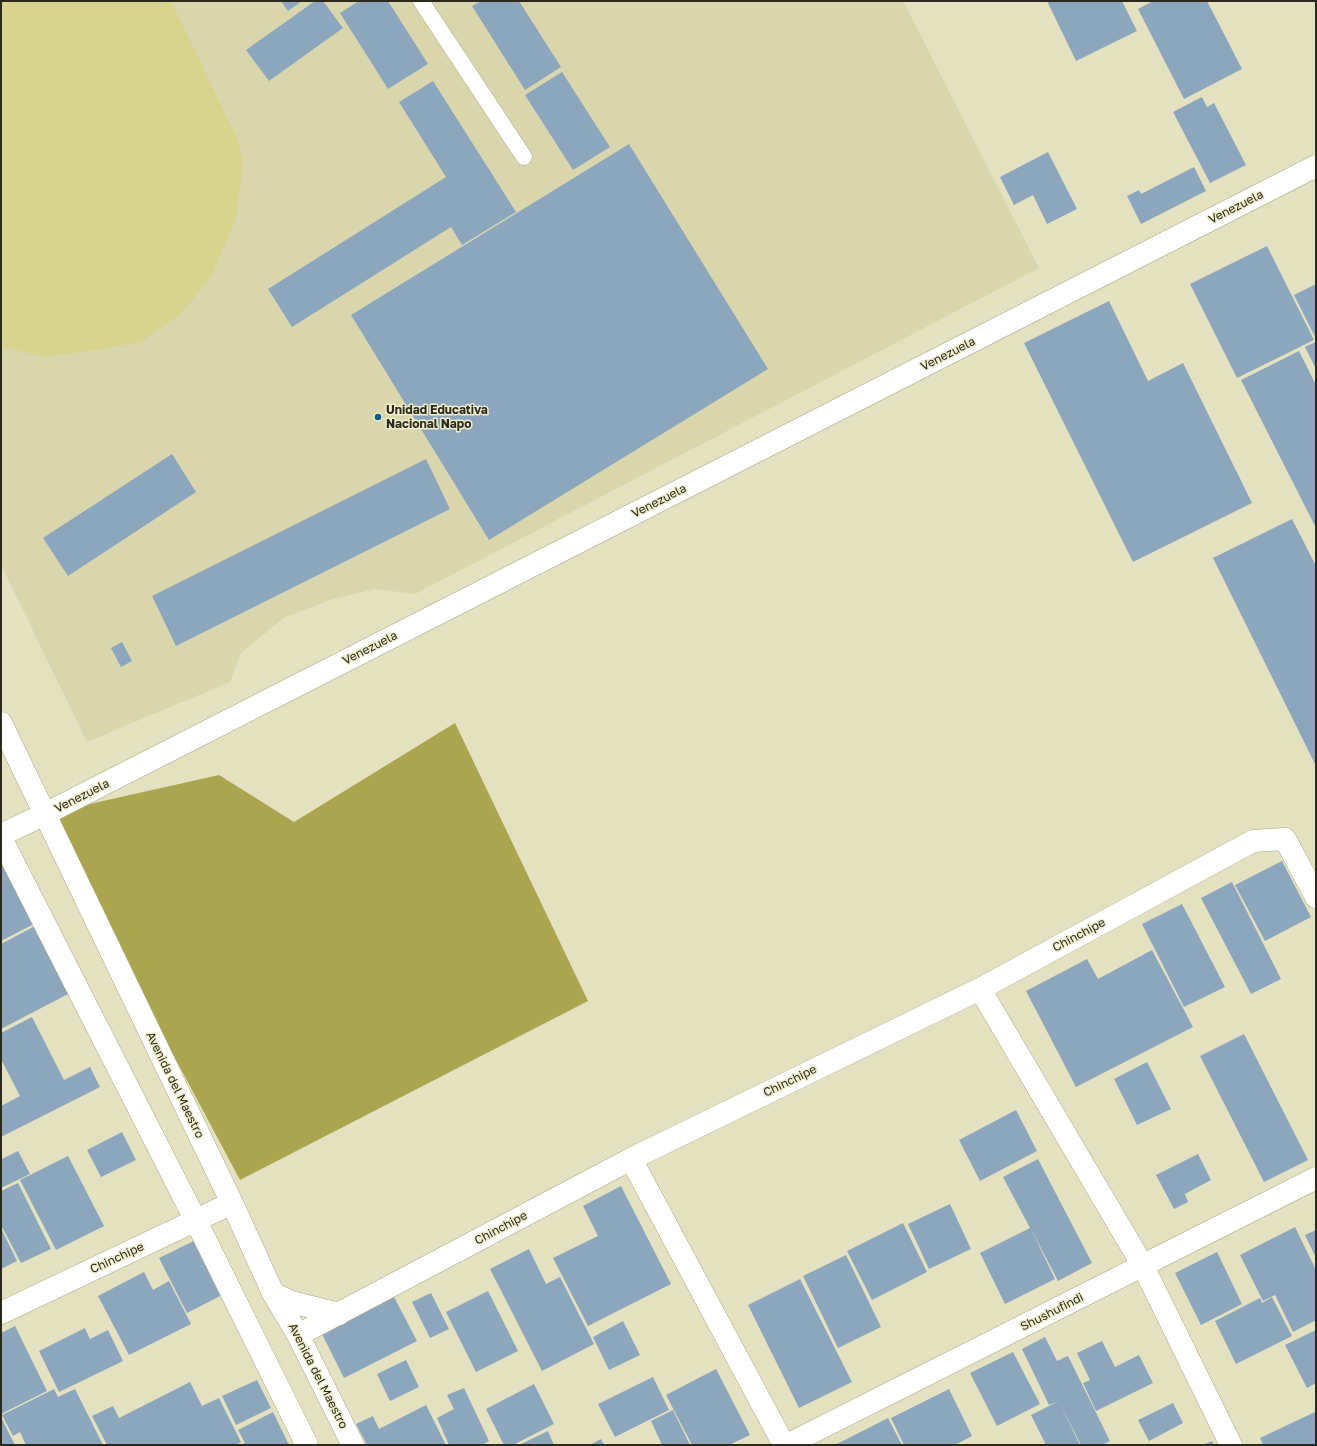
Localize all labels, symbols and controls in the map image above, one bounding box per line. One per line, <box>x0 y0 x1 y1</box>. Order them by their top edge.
street label: Venezuela <box>1206 187 1266 227</box>
street label: Venezuela <box>918 334 978 374</box>
place label: Unidad Educativa Nacional Napo <box>386 403 488 431</box>
marker: Unidad Educativa Nacional Napo <box>373 412 383 422</box>
street label: Venezuela <box>629 481 689 521</box>
street label: Venezuela <box>340 628 400 668</box>
street label: Venezuela <box>52 776 112 816</box>
street label: Chinchipe <box>1050 915 1108 955</box>
street label: Avenida del Maestro <box>143 1029 207 1141</box>
street label: Chinchipe <box>761 1062 819 1100</box>
street label: Chinchipe <box>472 1208 530 1248</box>
street label: Chinchipe <box>88 1239 146 1277</box>
street label: Shushufindi <box>1018 1290 1086 1334</box>
street label: Avenida del Maestro <box>285 1321 351 1431</box>

